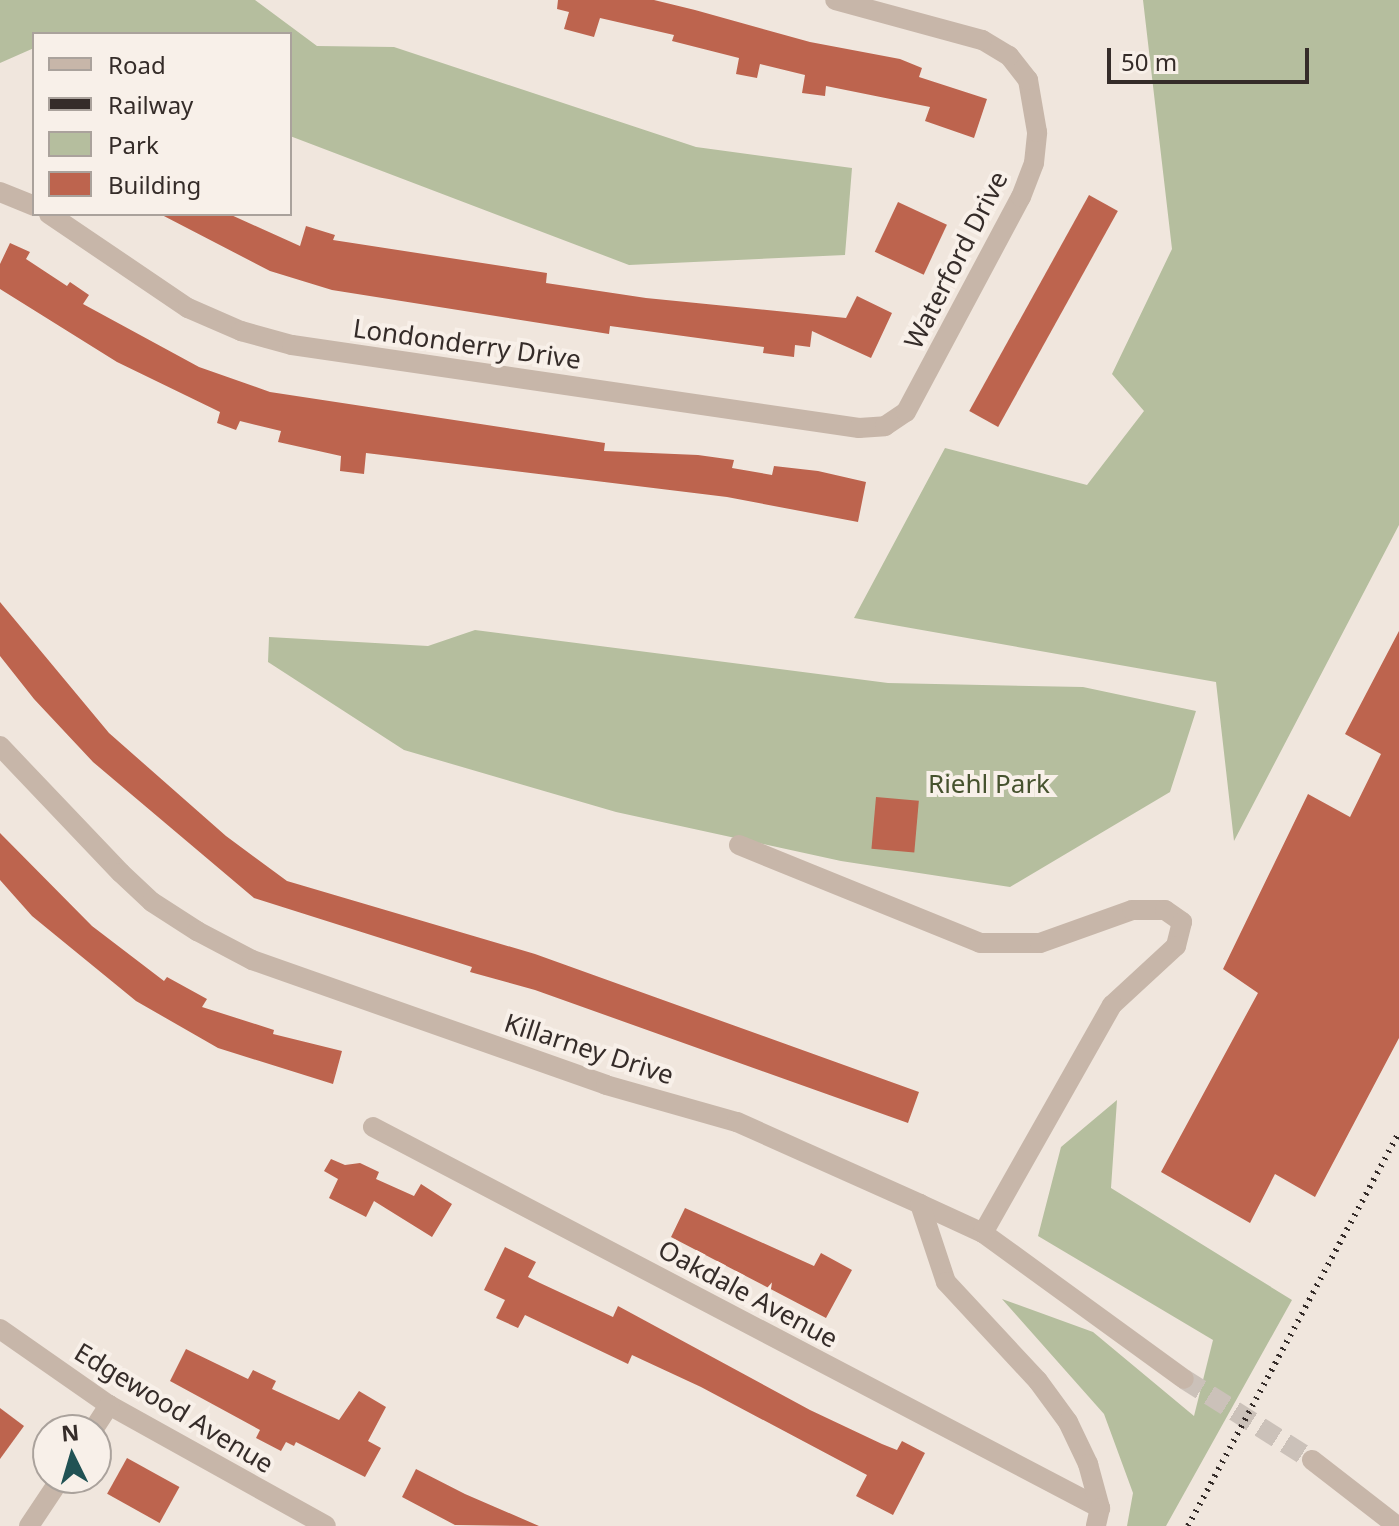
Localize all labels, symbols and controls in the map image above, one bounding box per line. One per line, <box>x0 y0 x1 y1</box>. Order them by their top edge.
legend <box>32 32 292 216</box>
scale bar <box>1111 32 1313 82</box>
text: 50 m <box>1121 45 1177 78</box>
text: Road <box>108 48 166 81</box>
text: Railway <box>108 88 193 121</box>
text: Park <box>108 128 159 161</box>
street label: Waterford Drive <box>898 166 1014 354</box>
text: Building <box>108 168 201 201</box>
street label: Londonderry Drive <box>351 313 583 375</box>
park label: Riehl Park <box>928 768 1050 800</box>
street label: Killarney Drive <box>500 1007 678 1091</box>
street label: Oakdale Avenue <box>653 1234 843 1354</box>
street label: Edgewood Avenue <box>69 1336 279 1480</box>
north arrow <box>32 1414 112 1494</box>
text: N <box>60 1416 80 1448</box>

